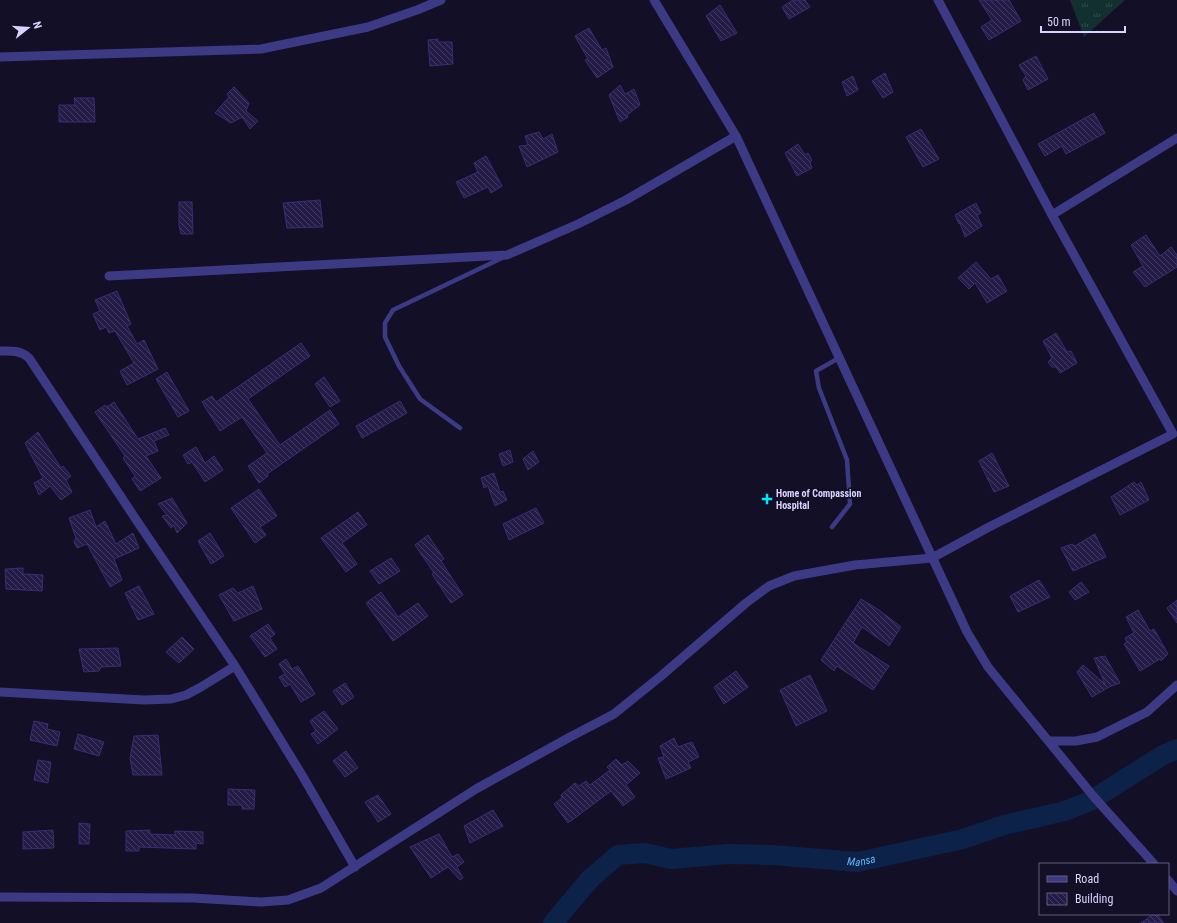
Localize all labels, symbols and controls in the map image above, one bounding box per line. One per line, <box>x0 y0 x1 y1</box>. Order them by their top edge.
north arrow <box>8 8 48 48</box>
scale bar <box>1041 8 1125 34</box>
text: 50 m <box>1047 15 1071 29</box>
text: N <box>30 20 44 31</box>
place label: Home of Compassion Hospital <box>776 488 862 511</box>
marker: Home of Compassion Hospital <box>761 493 773 505</box>
water label: Mansa <box>847 852 877 869</box>
legend <box>1039 863 1169 915</box>
text: Road <box>1075 872 1099 886</box>
text: Building <box>1075 892 1113 906</box>

